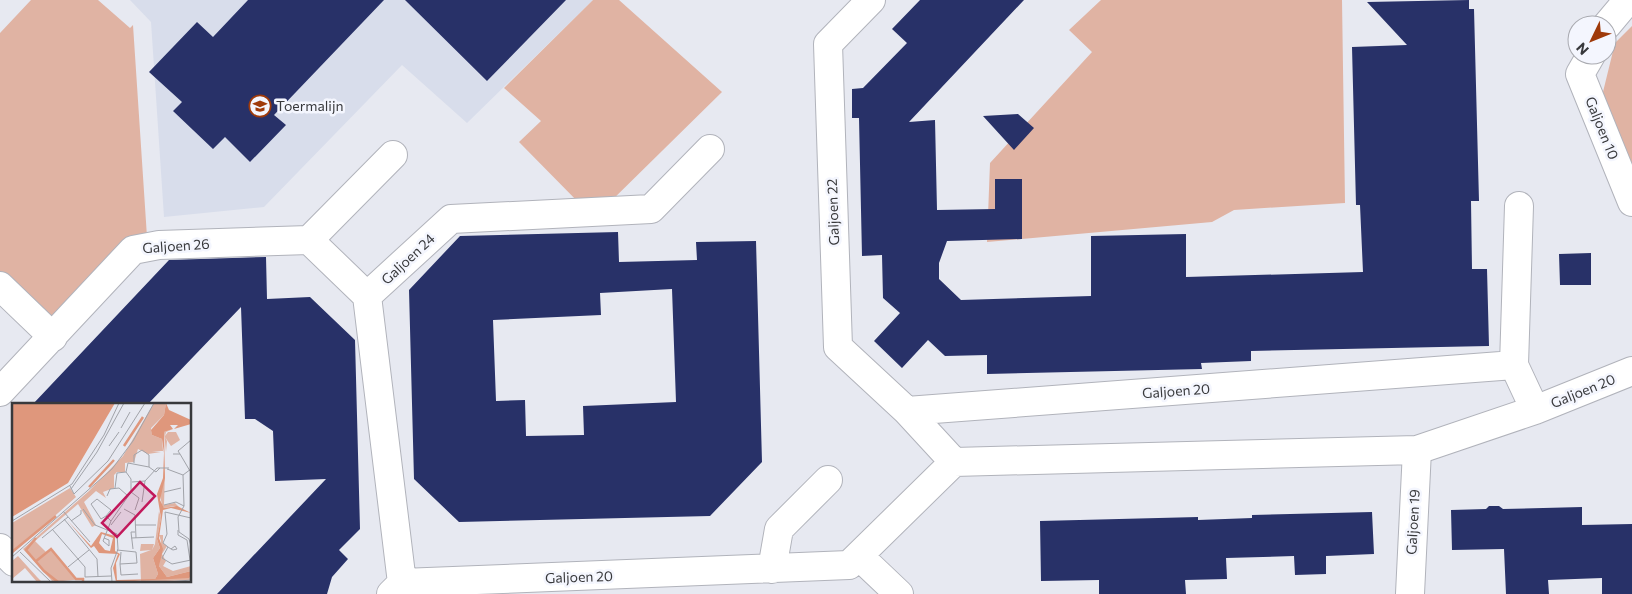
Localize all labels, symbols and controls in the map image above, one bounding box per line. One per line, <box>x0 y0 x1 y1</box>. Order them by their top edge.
north arrow <box>1567 15 1617 65</box>
text: N <box>1572 40 1592 59</box>
school or university icon: Toermalijn <box>248 94 272 118</box>
street label: Galjoen 10 <box>1582 94 1623 162</box>
place label: Toermalijn <box>276 97 344 114</box>
street label: Galjoen 22 <box>823 178 842 246</box>
street label: Galjoen 24 <box>377 229 438 288</box>
street label: Galjoen 26 <box>142 235 210 256</box>
street label: Galjoen 20 <box>1548 370 1618 411</box>
street label: Galjoen 20 <box>1141 380 1210 401</box>
inset map <box>12 403 191 582</box>
street label: Galjoen 19 <box>1402 489 1423 555</box>
street label: Galjoen 20 <box>545 567 613 586</box>

